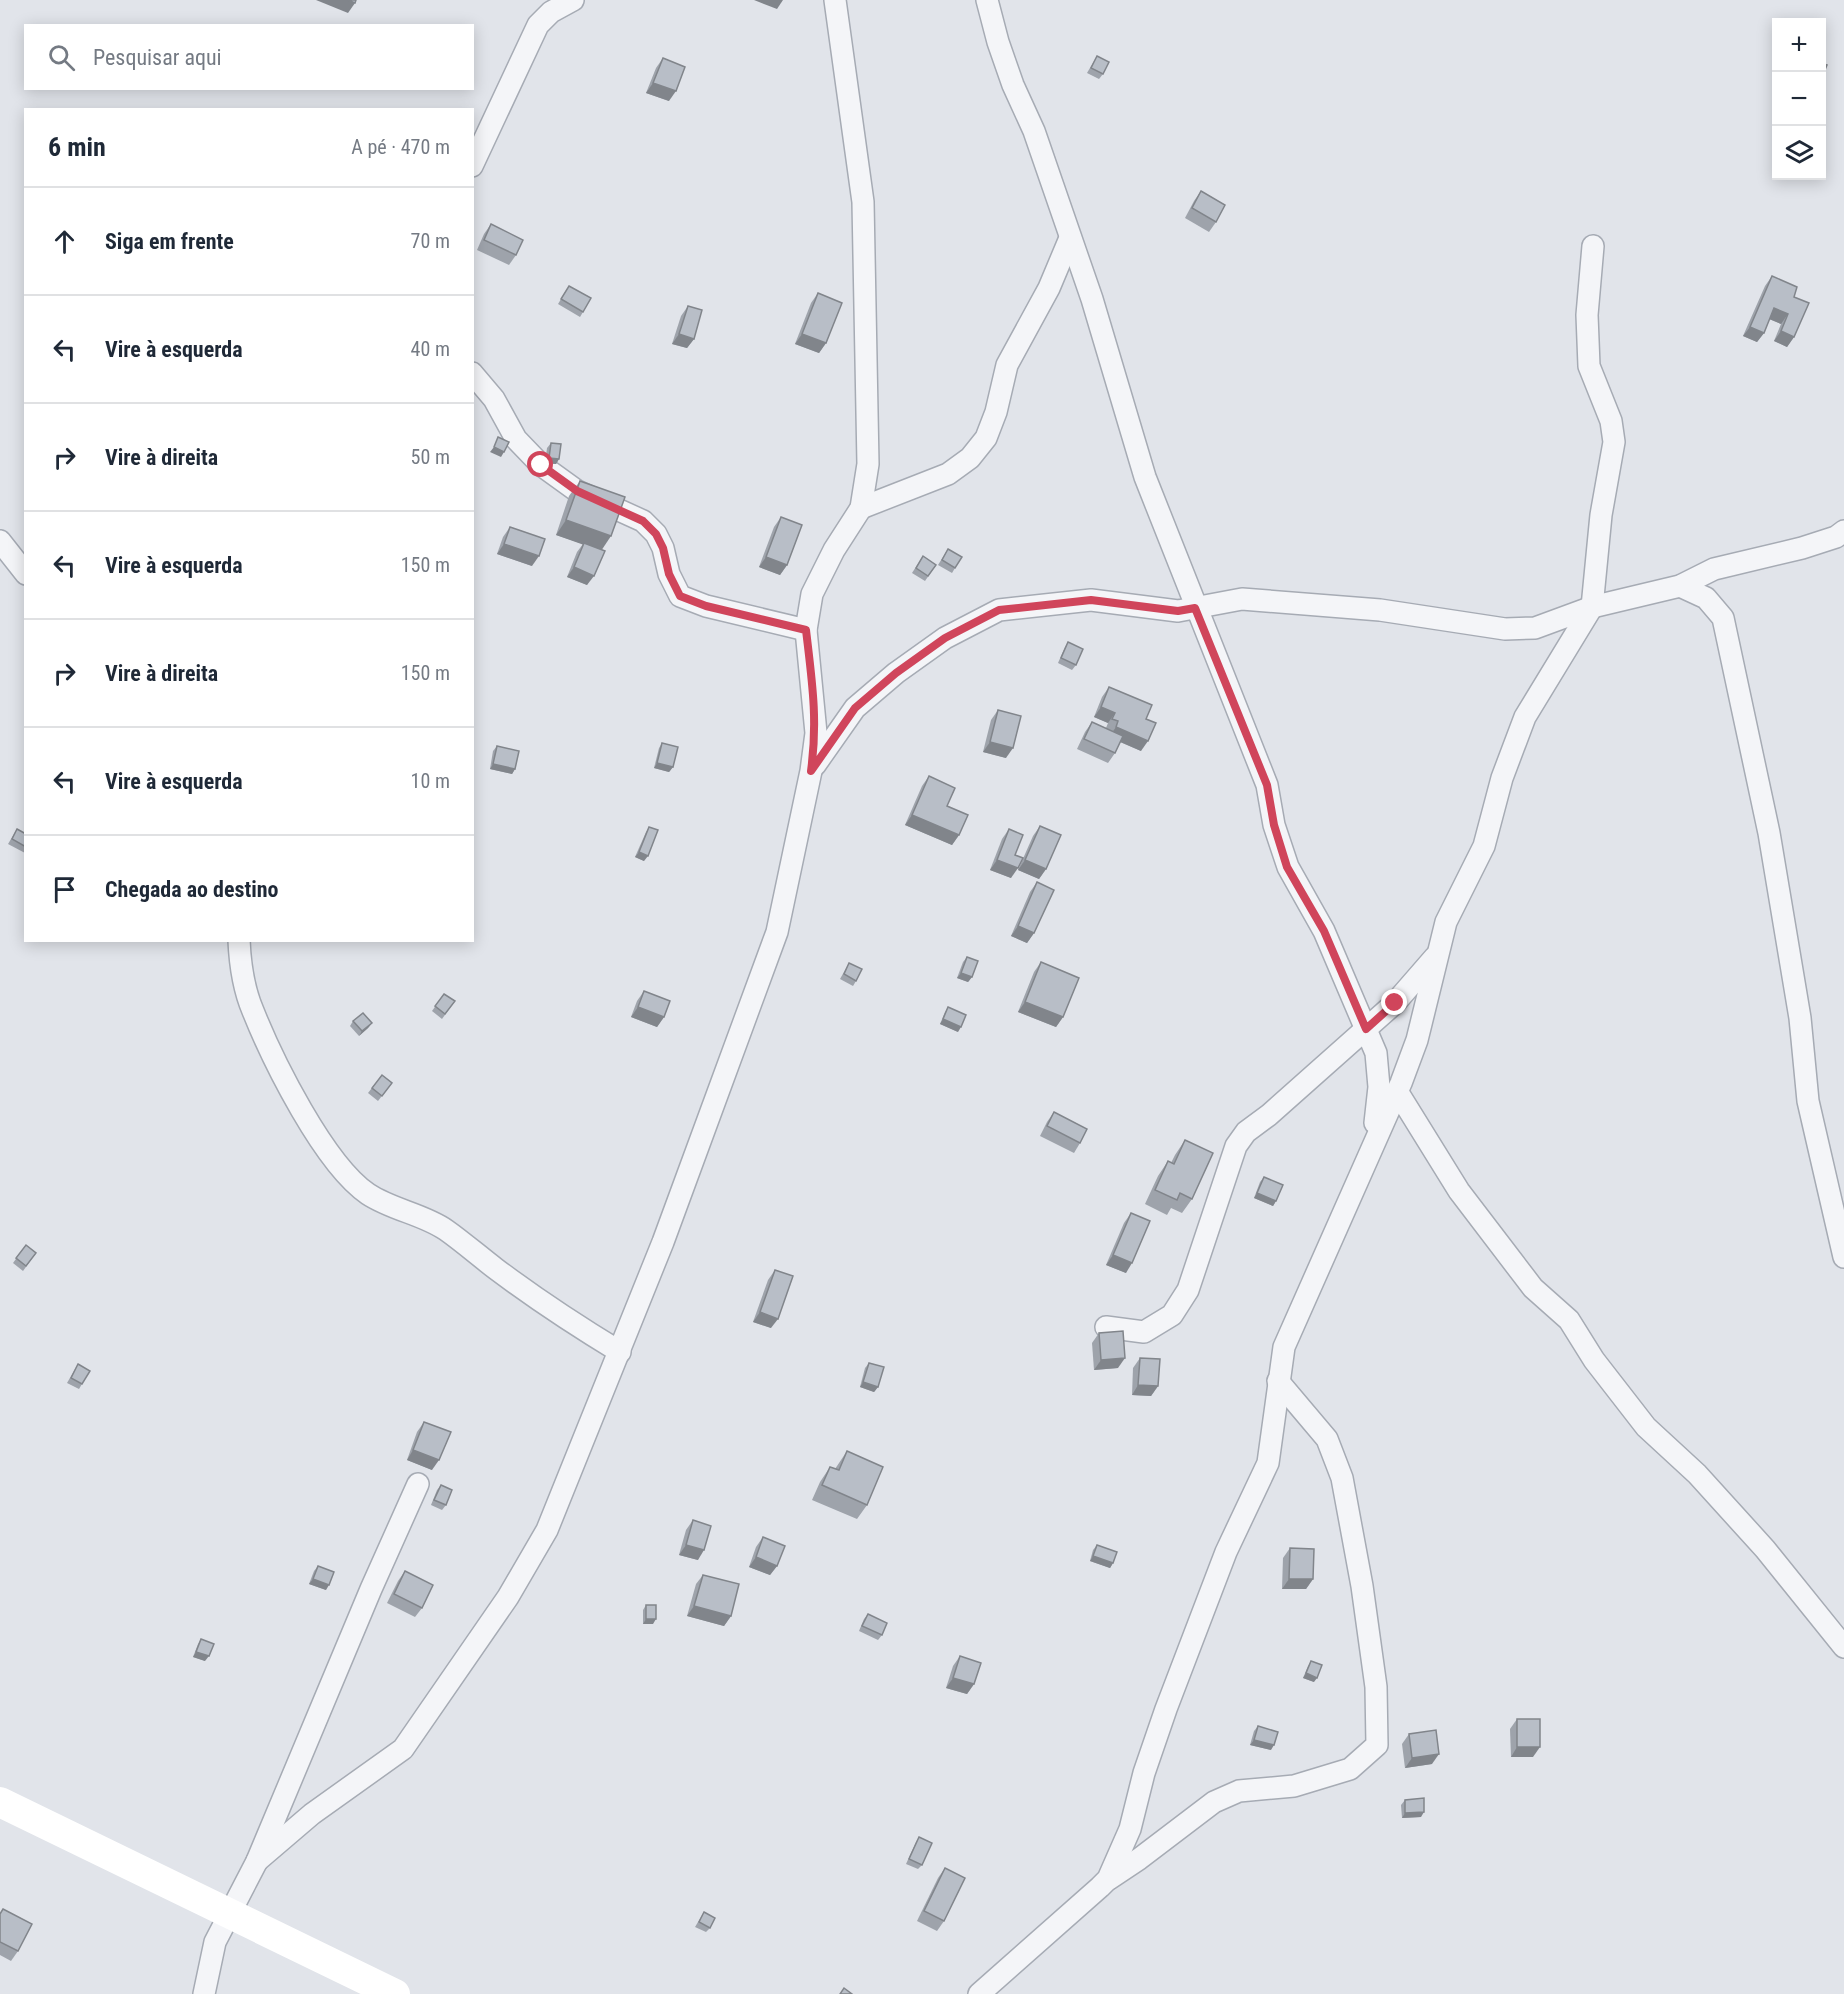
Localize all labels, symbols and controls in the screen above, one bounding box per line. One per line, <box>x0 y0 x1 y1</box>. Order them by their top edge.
map controls <box>1772 18 1826 180</box>
button: + <box>1772 18 1826 72</box>
search box <box>24 24 474 90</box>
icon: search <box>45 41 78 74</box>
text: Pesquisar aqui <box>93 45 222 70</box>
button: − <box>1772 72 1826 126</box>
button: layers <box>1772 126 1826 180</box>
text: 6 min <box>48 132 106 162</box>
text: A pé · 470 m <box>351 135 450 159</box>
icon: ahead <box>48 225 81 258</box>
text: Siga em frente <box>105 229 234 254</box>
text: 70 m <box>411 229 450 253</box>
icon: left <box>48 333 81 366</box>
text: Vire à esquerda <box>105 337 243 362</box>
text: 40 m <box>411 337 450 361</box>
icon: right <box>48 441 81 474</box>
text: Vire à direita <box>105 445 218 470</box>
text: 50 m <box>411 445 450 469</box>
route start <box>527 451 553 477</box>
icon: left <box>48 549 81 582</box>
text: Vire à esquerda <box>105 553 243 578</box>
text: 150 m <box>401 553 450 577</box>
icon: right <box>48 657 81 690</box>
text: Vire à direita <box>105 661 218 686</box>
text: 150 m <box>401 661 450 685</box>
icon: left <box>48 765 81 798</box>
text: Vire à esquerda <box>105 769 243 794</box>
text: 10 m <box>411 769 450 793</box>
icon: arrive <box>48 873 81 906</box>
text: Chegada ao destino <box>105 877 279 902</box>
route end <box>1381 989 1407 1015</box>

